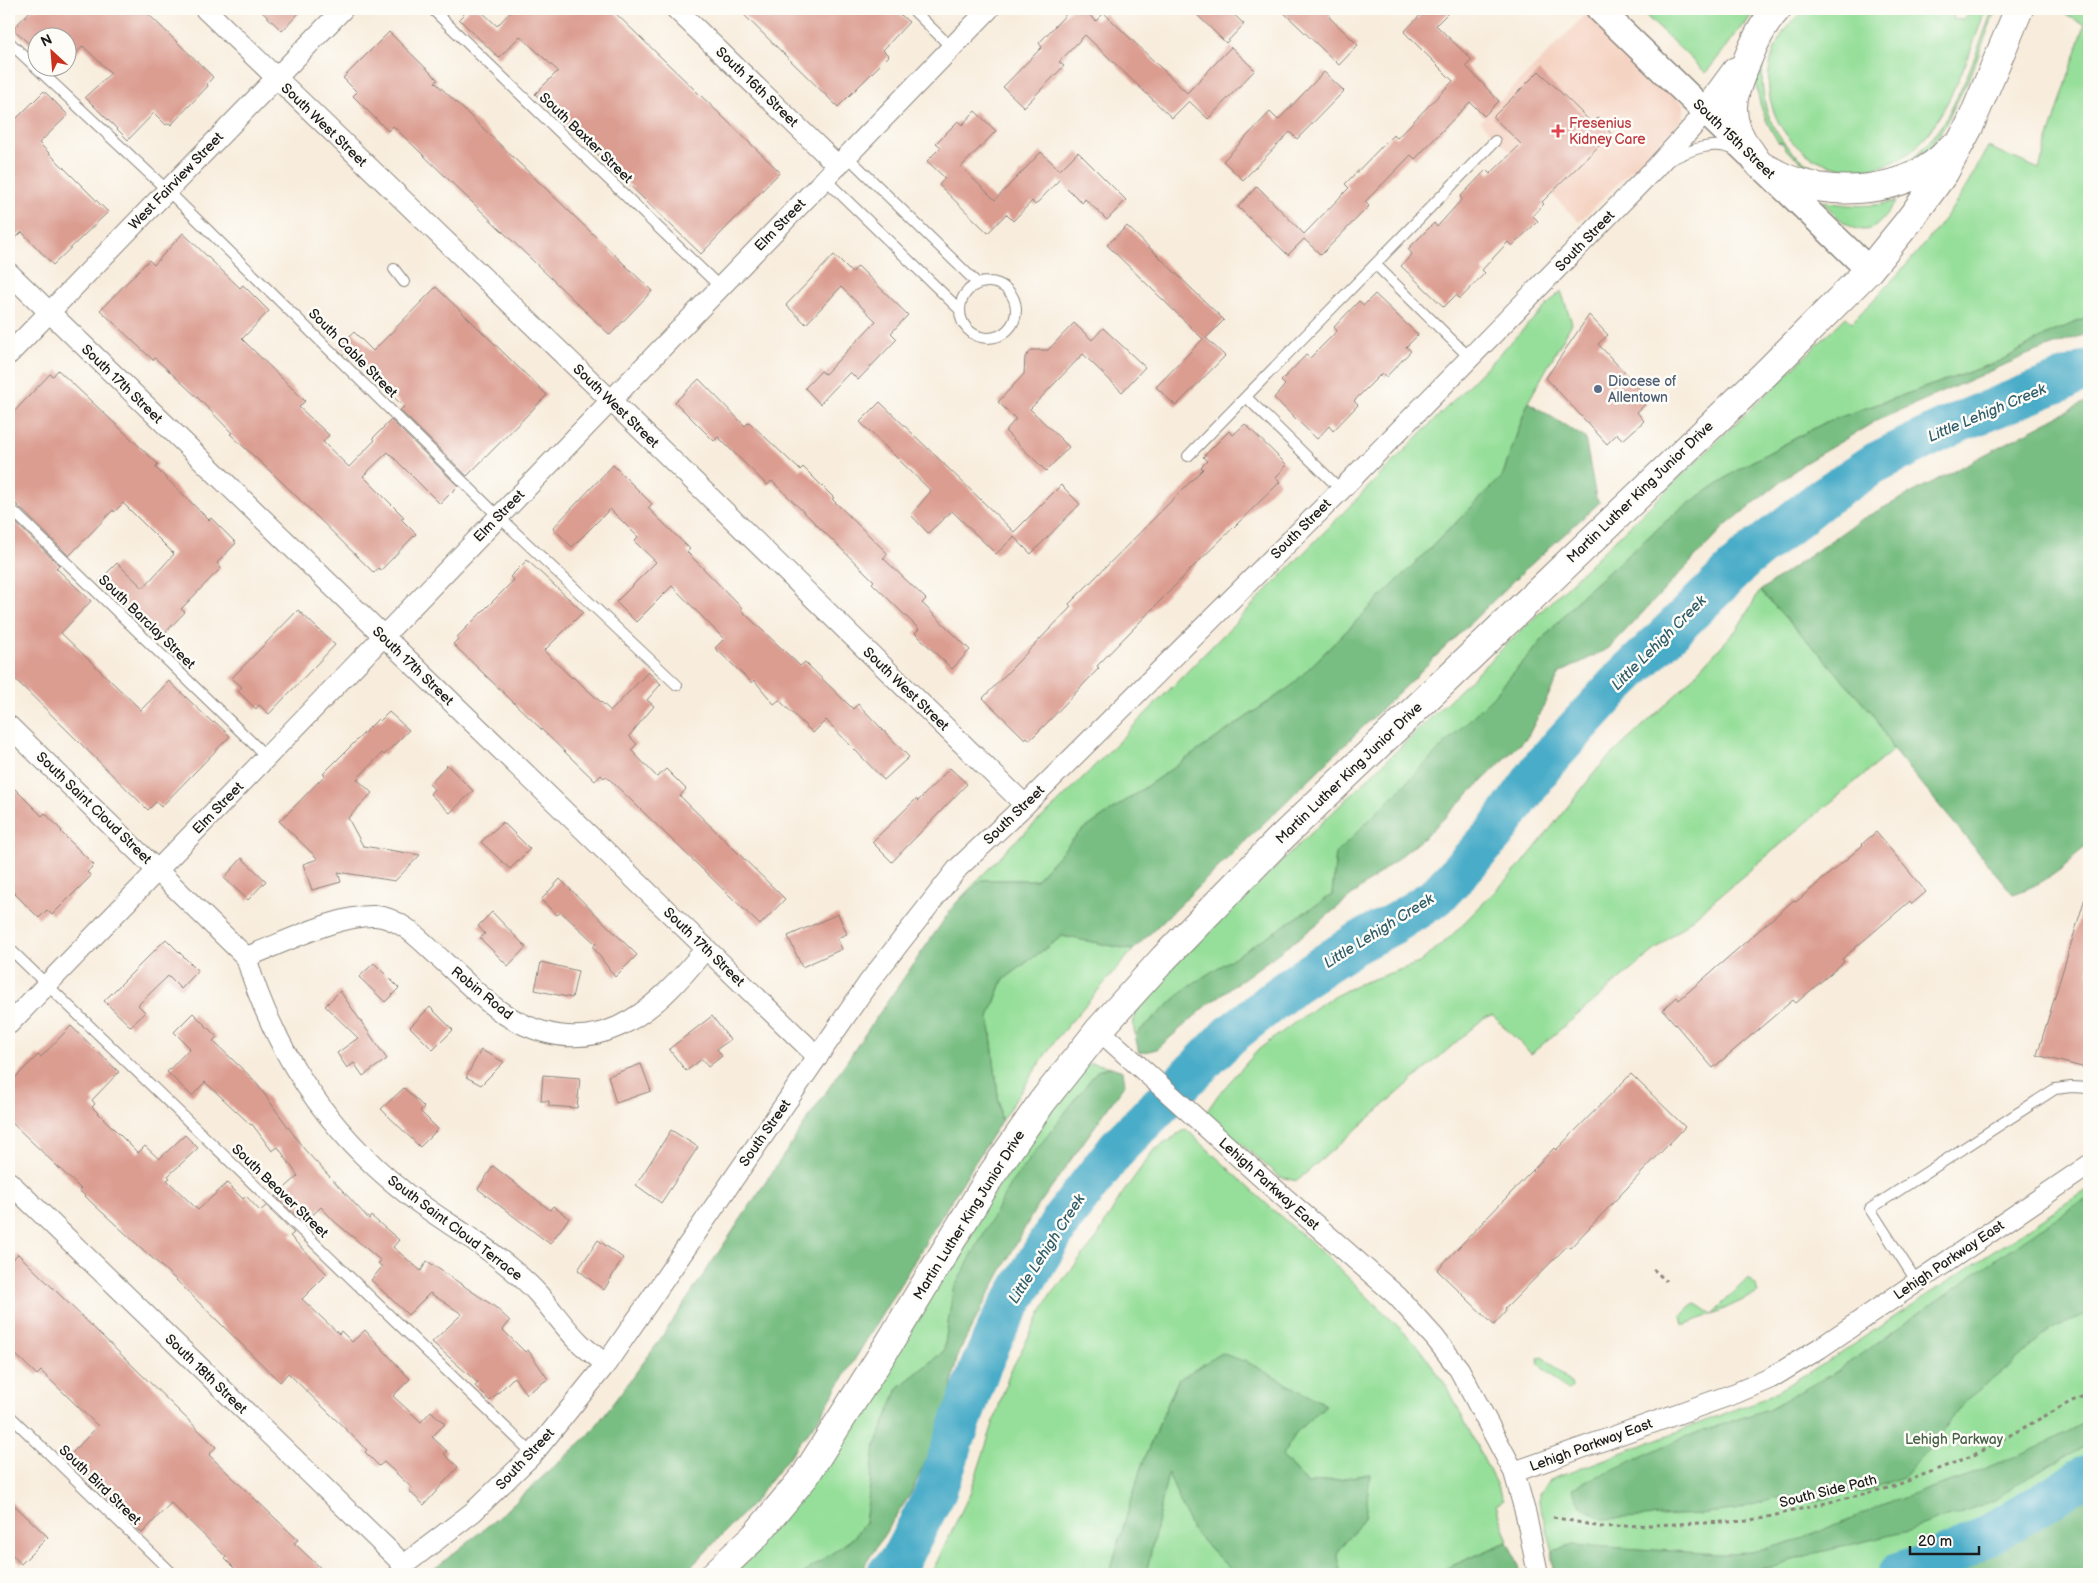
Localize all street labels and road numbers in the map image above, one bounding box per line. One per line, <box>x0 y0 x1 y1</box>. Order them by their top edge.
street label: South 16th Street <box>712 43 802 131</box>
street label: South West Street <box>278 80 371 171</box>
street label: South Baxter Street <box>536 89 637 187</box>
street label: South 15th Street <box>1689 96 1779 183</box>
street label: West Fairview Street <box>125 128 227 233</box>
street label: Elm Street <box>751 195 809 255</box>
street label: South Street <box>1552 207 1619 275</box>
street label: South Cable Street <box>305 305 402 402</box>
street label: South 17th Street <box>78 341 167 427</box>
street label: South West Street <box>570 361 663 452</box>
street label: Martin Luther King Junior Drive <box>1563 418 1717 566</box>
street label: Elm Street <box>470 486 528 546</box>
street label: South Street <box>1267 495 1335 563</box>
street label: South Barclay Street <box>95 571 199 673</box>
street label: South 17th Street <box>369 623 458 709</box>
street label: South West Street <box>860 644 953 735</box>
street label: Martin Luther King Junior Drive <box>1272 699 1426 847</box>
street label: South Saint Cloud Street <box>33 748 156 868</box>
street label: Elm Street <box>189 778 247 838</box>
street label: South Street <box>980 781 1048 848</box>
street label: South 17th Street <box>660 904 749 990</box>
street label: Robin Road <box>448 963 516 1023</box>
street label: South Street <box>736 1096 795 1170</box>
street label: Martin Luther King Junior Drive <box>910 1127 1028 1303</box>
street label: Lehigh Parkway East <box>1215 1134 1323 1234</box>
street label: South Beaver Street <box>228 1141 332 1242</box>
street label: South Saint Cloud Terrace <box>384 1172 526 1284</box>
street label: Lehigh Parkway East <box>1891 1216 2008 1303</box>
street label: South 18th Street <box>161 1331 251 1418</box>
street label: Lehigh Parkway East <box>1527 1415 1655 1475</box>
street label: South Street <box>492 1424 558 1493</box>
street label: South Bird Street <box>55 1442 145 1529</box>
street label: South Side Path <box>1778 1471 1879 1511</box>

